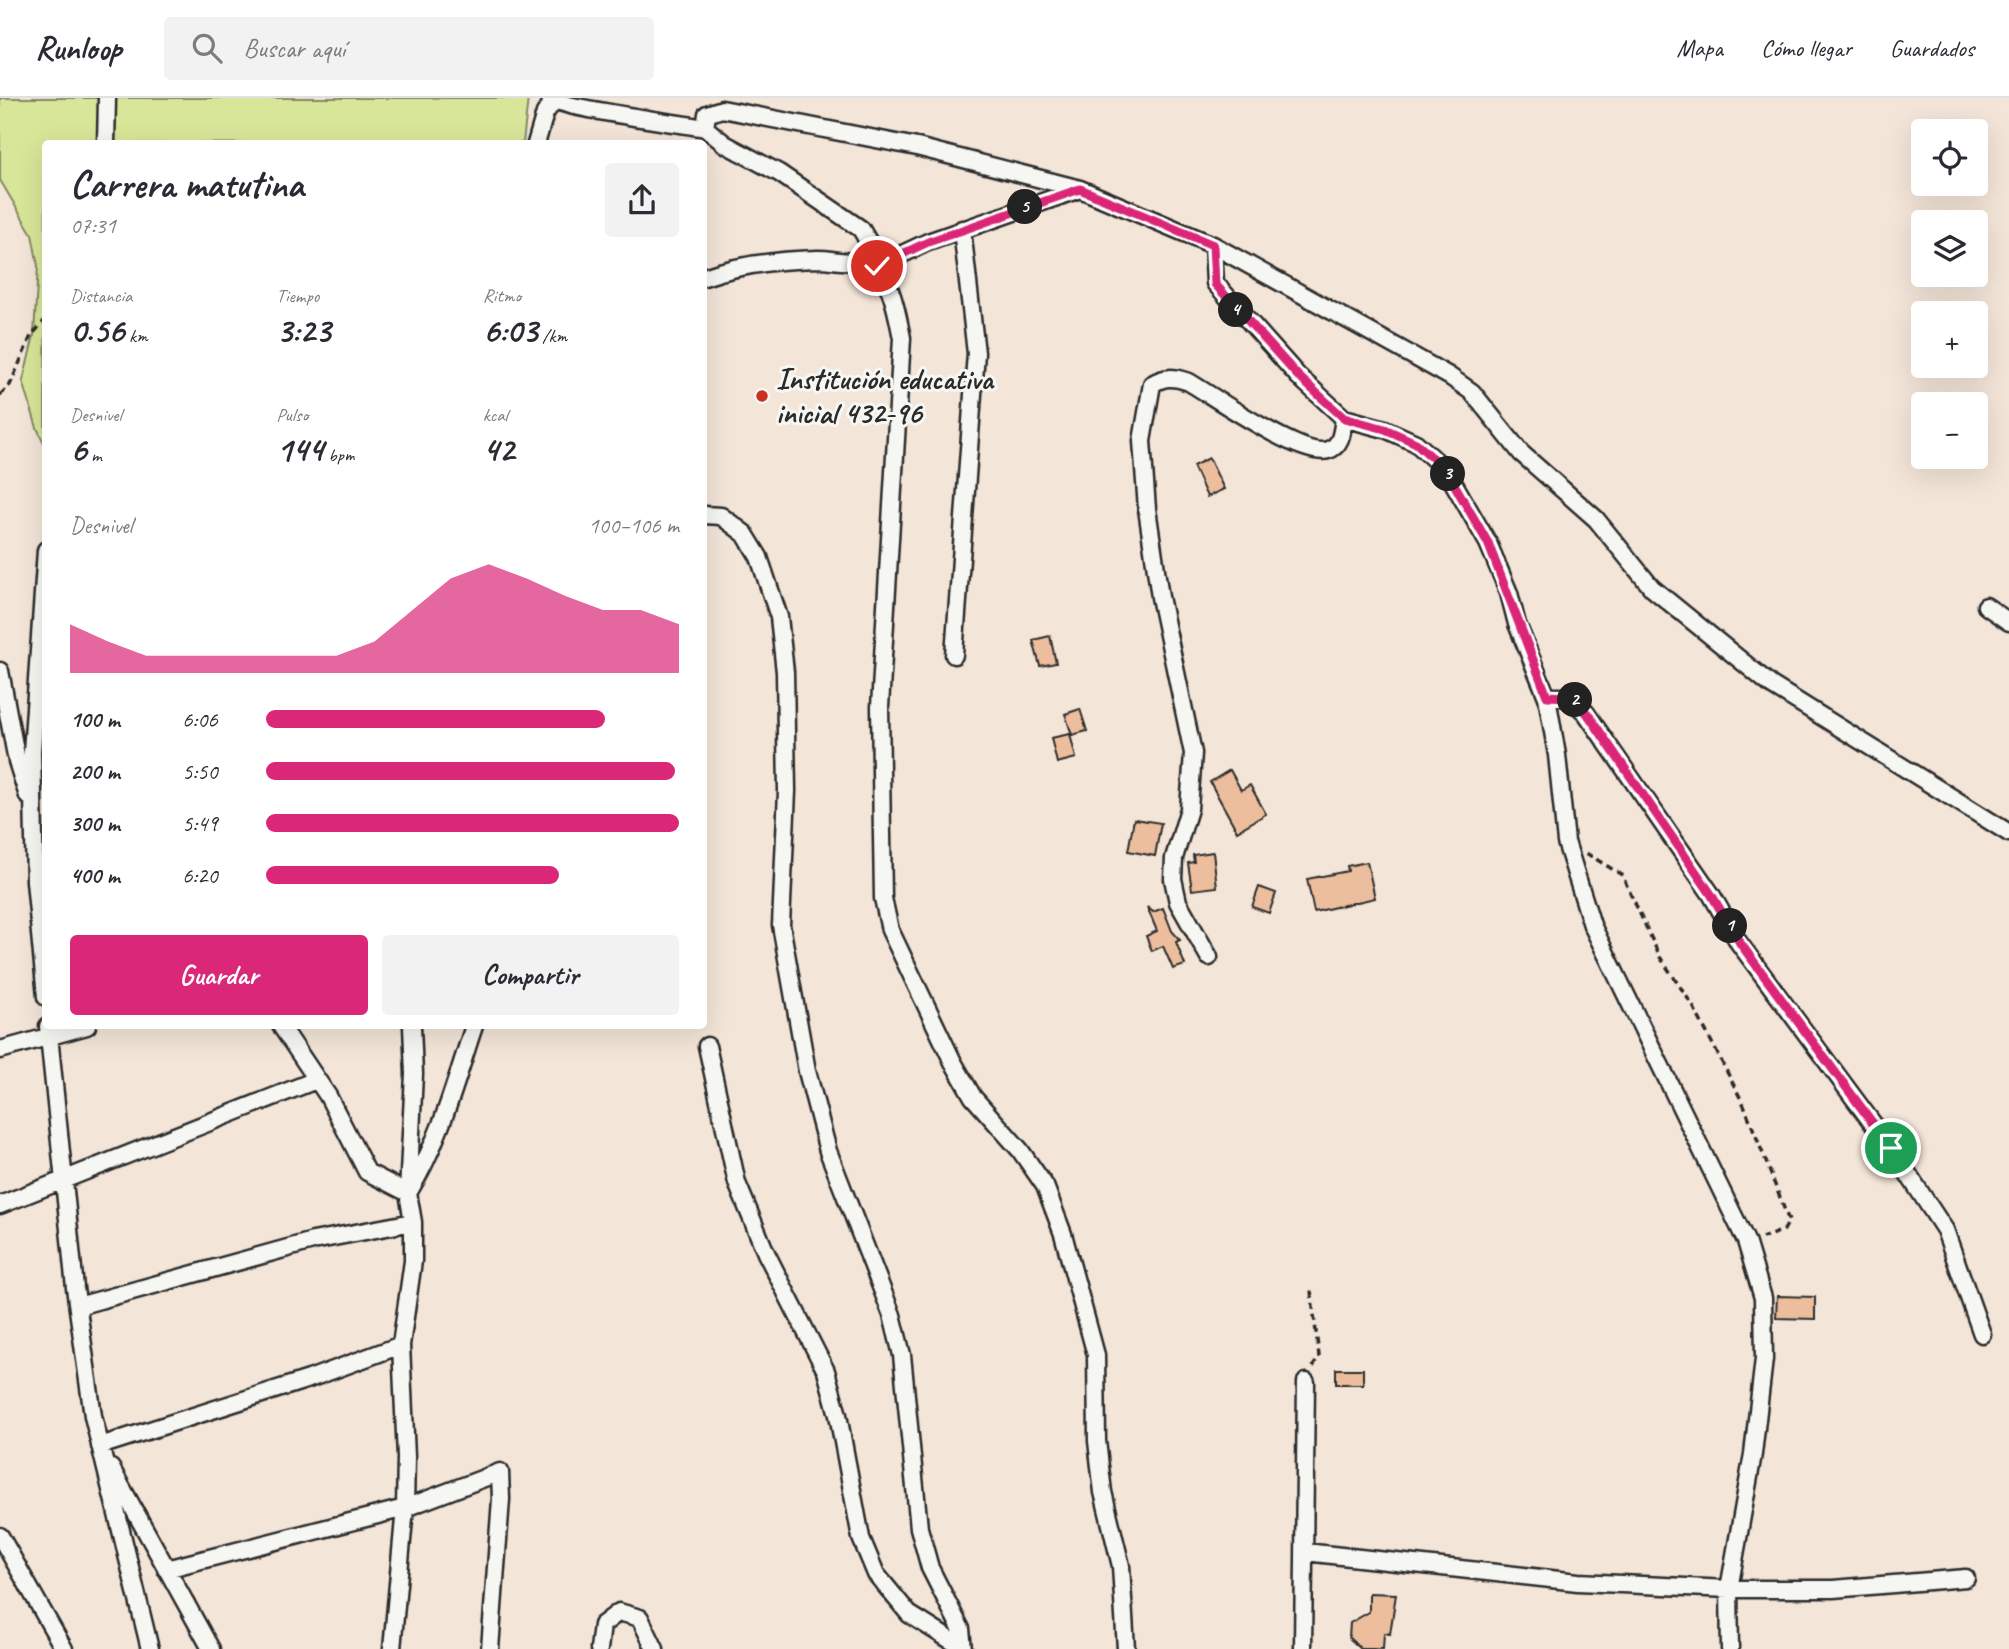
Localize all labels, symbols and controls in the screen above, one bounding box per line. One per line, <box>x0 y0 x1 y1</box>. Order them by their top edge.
search box <box>164 17 654 80</box>
text: Runloop <box>35 27 122 69</box>
icon: search <box>188 29 226 67</box>
text: Buscar aquí <box>244 32 345 65</box>
text: Mapa <box>1676 33 1723 63</box>
text: Cómo llegar <box>1761 33 1852 63</box>
text: Guardados <box>1890 33 1974 63</box>
map controls <box>1911 119 1988 469</box>
button: locate <box>1911 119 1988 196</box>
text: Carrera matutina <box>70 161 304 208</box>
button: share <box>605 163 679 237</box>
pin: 5 <box>1007 190 1042 224</box>
text: 5 <box>1020 194 1029 218</box>
button: layers <box>1911 210 1988 287</box>
text: 07:31 <box>70 211 116 240</box>
pin <box>847 236 907 296</box>
icon: check <box>858 247 896 285</box>
text: Distancia <box>70 284 132 308</box>
text: Tiempo <box>276 284 319 308</box>
text: Ritmo <box>483 284 521 308</box>
pin: 4 <box>1218 292 1254 328</box>
text: 4 <box>1231 297 1240 321</box>
button: + <box>1911 301 1988 378</box>
text: 0.56 <box>70 308 124 353</box>
text: 3:23 <box>276 308 331 353</box>
text: 6:03 <box>483 308 538 353</box>
text: km <box>124 324 148 348</box>
text: /km <box>538 324 567 348</box>
place label: Institución educativa inicial 432-96 <box>776 360 995 432</box>
marker: Institución educativa inicial 432-96 <box>754 388 770 404</box>
button: − <box>1911 392 1988 469</box>
text: Desnivel <box>70 403 122 427</box>
text: Pulso <box>276 403 308 427</box>
text: kcal <box>483 403 508 427</box>
text: 6 <box>70 427 87 472</box>
text: 144 <box>276 427 324 472</box>
text: 42 <box>483 427 514 472</box>
text: m <box>87 443 102 467</box>
text: bpm <box>324 443 354 467</box>
pin: 3 <box>1430 456 1466 492</box>
text: 3 <box>1443 461 1452 485</box>
text: Desnivel <box>70 511 132 540</box>
text: 100–106 m <box>588 511 679 540</box>
pin: 2 <box>1558 682 1592 718</box>
text: 2 <box>1570 687 1579 711</box>
text: 100 m <box>70 705 120 734</box>
text: 6:06 <box>182 705 218 734</box>
text: 200 m <box>70 757 120 786</box>
text: 5:50 <box>182 757 218 786</box>
text: 300 m <box>70 809 120 838</box>
text: 5:49 <box>182 809 218 838</box>
text: 400 m <box>70 861 120 890</box>
text: 6:20 <box>182 861 218 890</box>
pin: 1 <box>1712 908 1748 944</box>
text: 1 <box>1725 913 1734 937</box>
button: Guardar <box>70 935 368 1015</box>
button: Compartir <box>382 935 679 1015</box>
pin <box>1861 1118 1921 1178</box>
icon: arrive <box>1872 1129 1910 1167</box>

